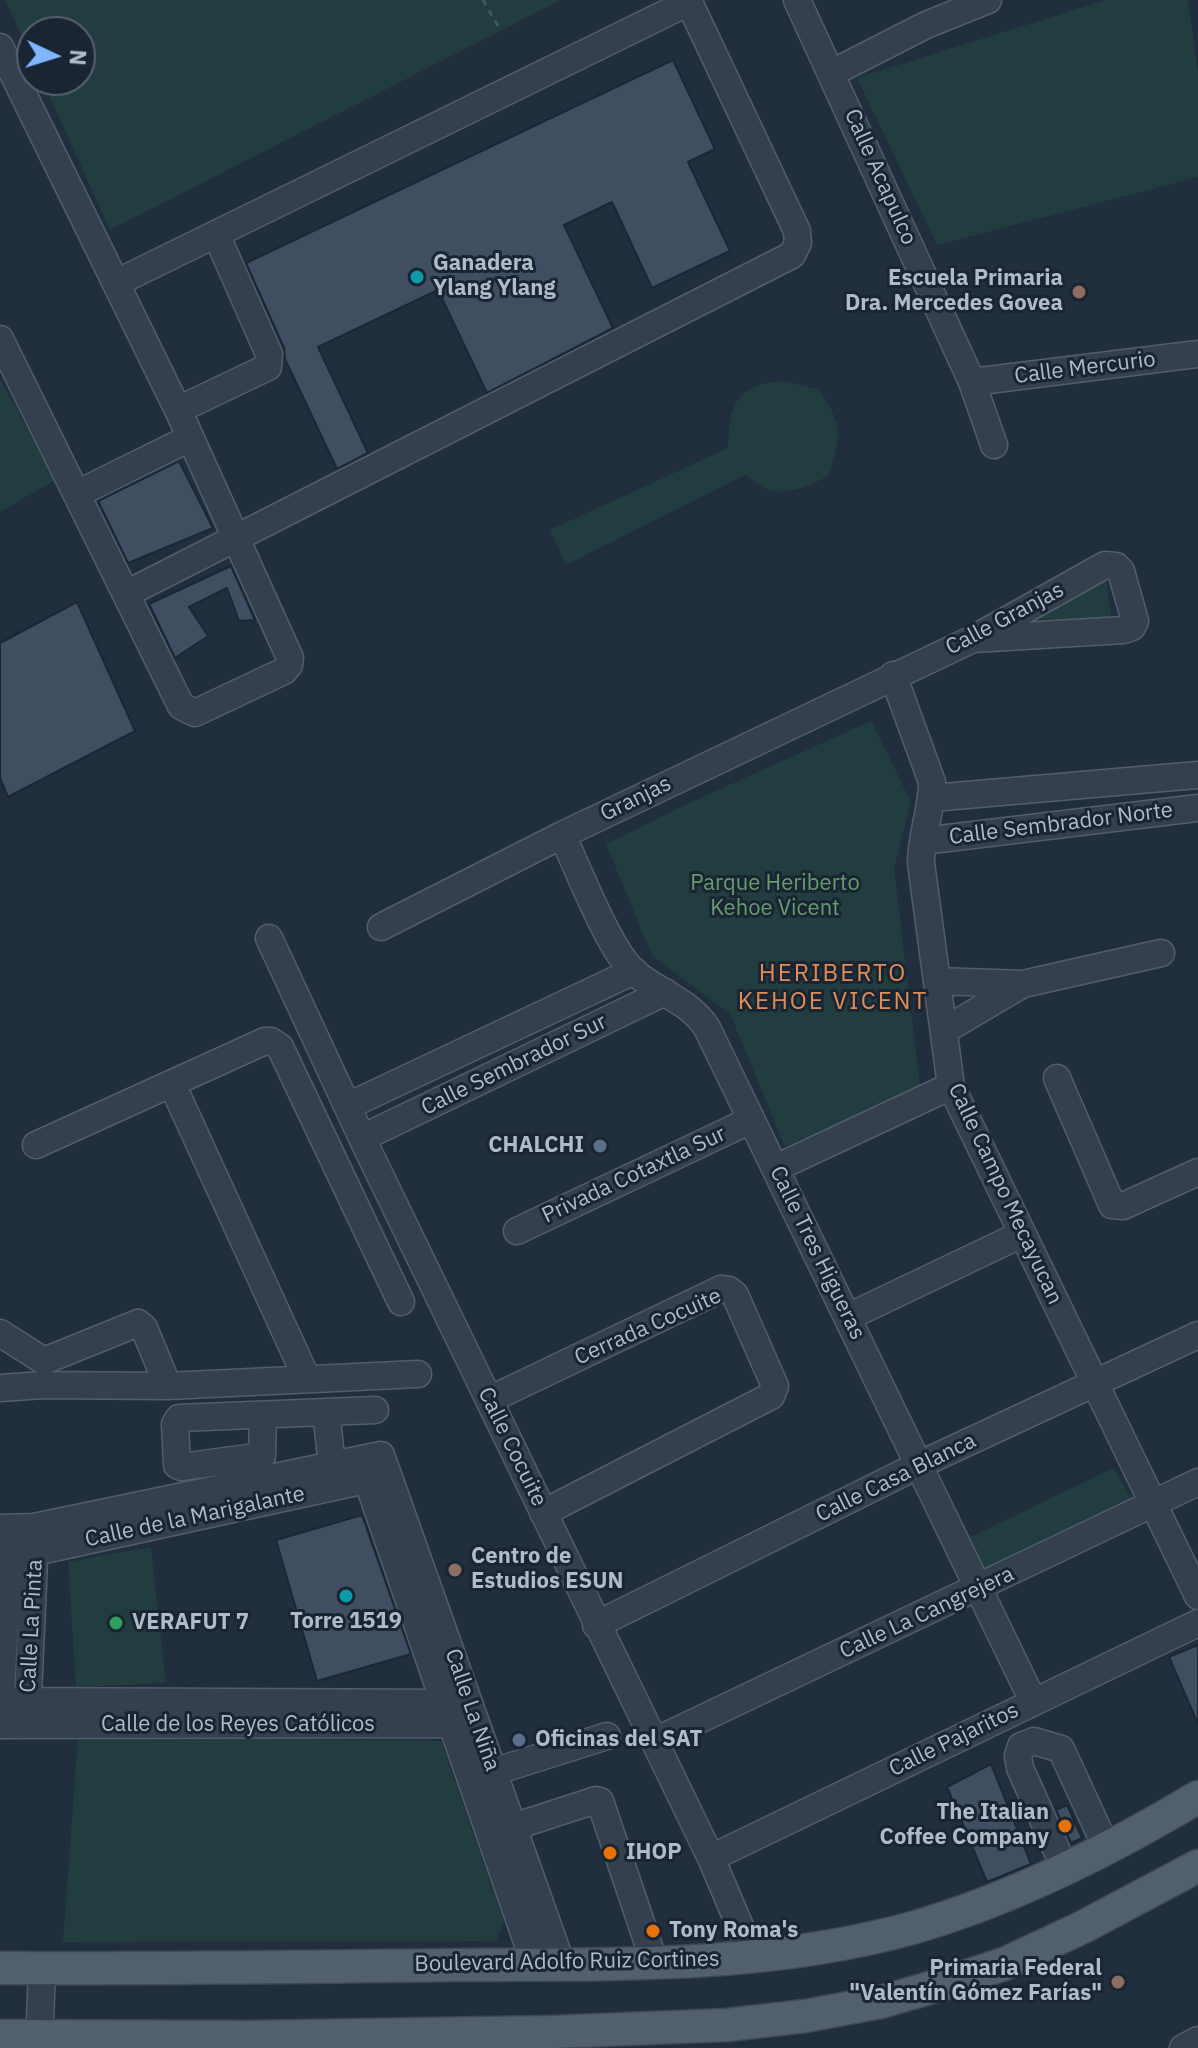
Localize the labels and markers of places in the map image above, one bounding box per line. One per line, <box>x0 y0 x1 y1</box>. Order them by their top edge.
place label: Ganadera Ylang Ylang <box>433 251 556 302</box>
place label: Escuela Primaria Dra. Mercedes Govea <box>845 266 1063 318</box>
marker: Ganadera Ylang Ylang <box>408 268 426 286</box>
marker: Escuela Primaria Dra. Mercedes Govea <box>1070 283 1088 301</box>
place label: CHALCHI <box>488 1133 584 1159</box>
marker: CHALCHI <box>591 1137 609 1155</box>
place label: Centro de Estudios ESUN <box>471 1544 623 1596</box>
marker: Centro de Estudios ESUN <box>446 1561 464 1579</box>
marker: Torre 1519 <box>337 1587 355 1605</box>
place label: Torre 1519 <box>290 1609 402 1635</box>
place label: VERAFUT 7 <box>132 1610 249 1636</box>
marker: VERAFUT 7 <box>107 1614 125 1632</box>
place label: Oficinas del SAT <box>535 1727 702 1753</box>
marker: Oficinas del SAT <box>510 1731 528 1749</box>
place label: The Italian Coffee Company <box>880 1800 1049 1852</box>
marker: The Italian Coffee Company <box>1056 1817 1074 1835</box>
place label: IHOP <box>626 1840 682 1866</box>
marker: IHOP <box>601 1844 619 1862</box>
place label: Tony Roma's <box>669 1918 798 1944</box>
marker: Tony Roma's <box>644 1922 662 1940</box>
place label: Primaria Federal "Valentín Gómez Farías" <box>849 1956 1102 2008</box>
marker: Primaria Federal "Valentín Gómez Farías" <box>1109 1973 1127 1991</box>

